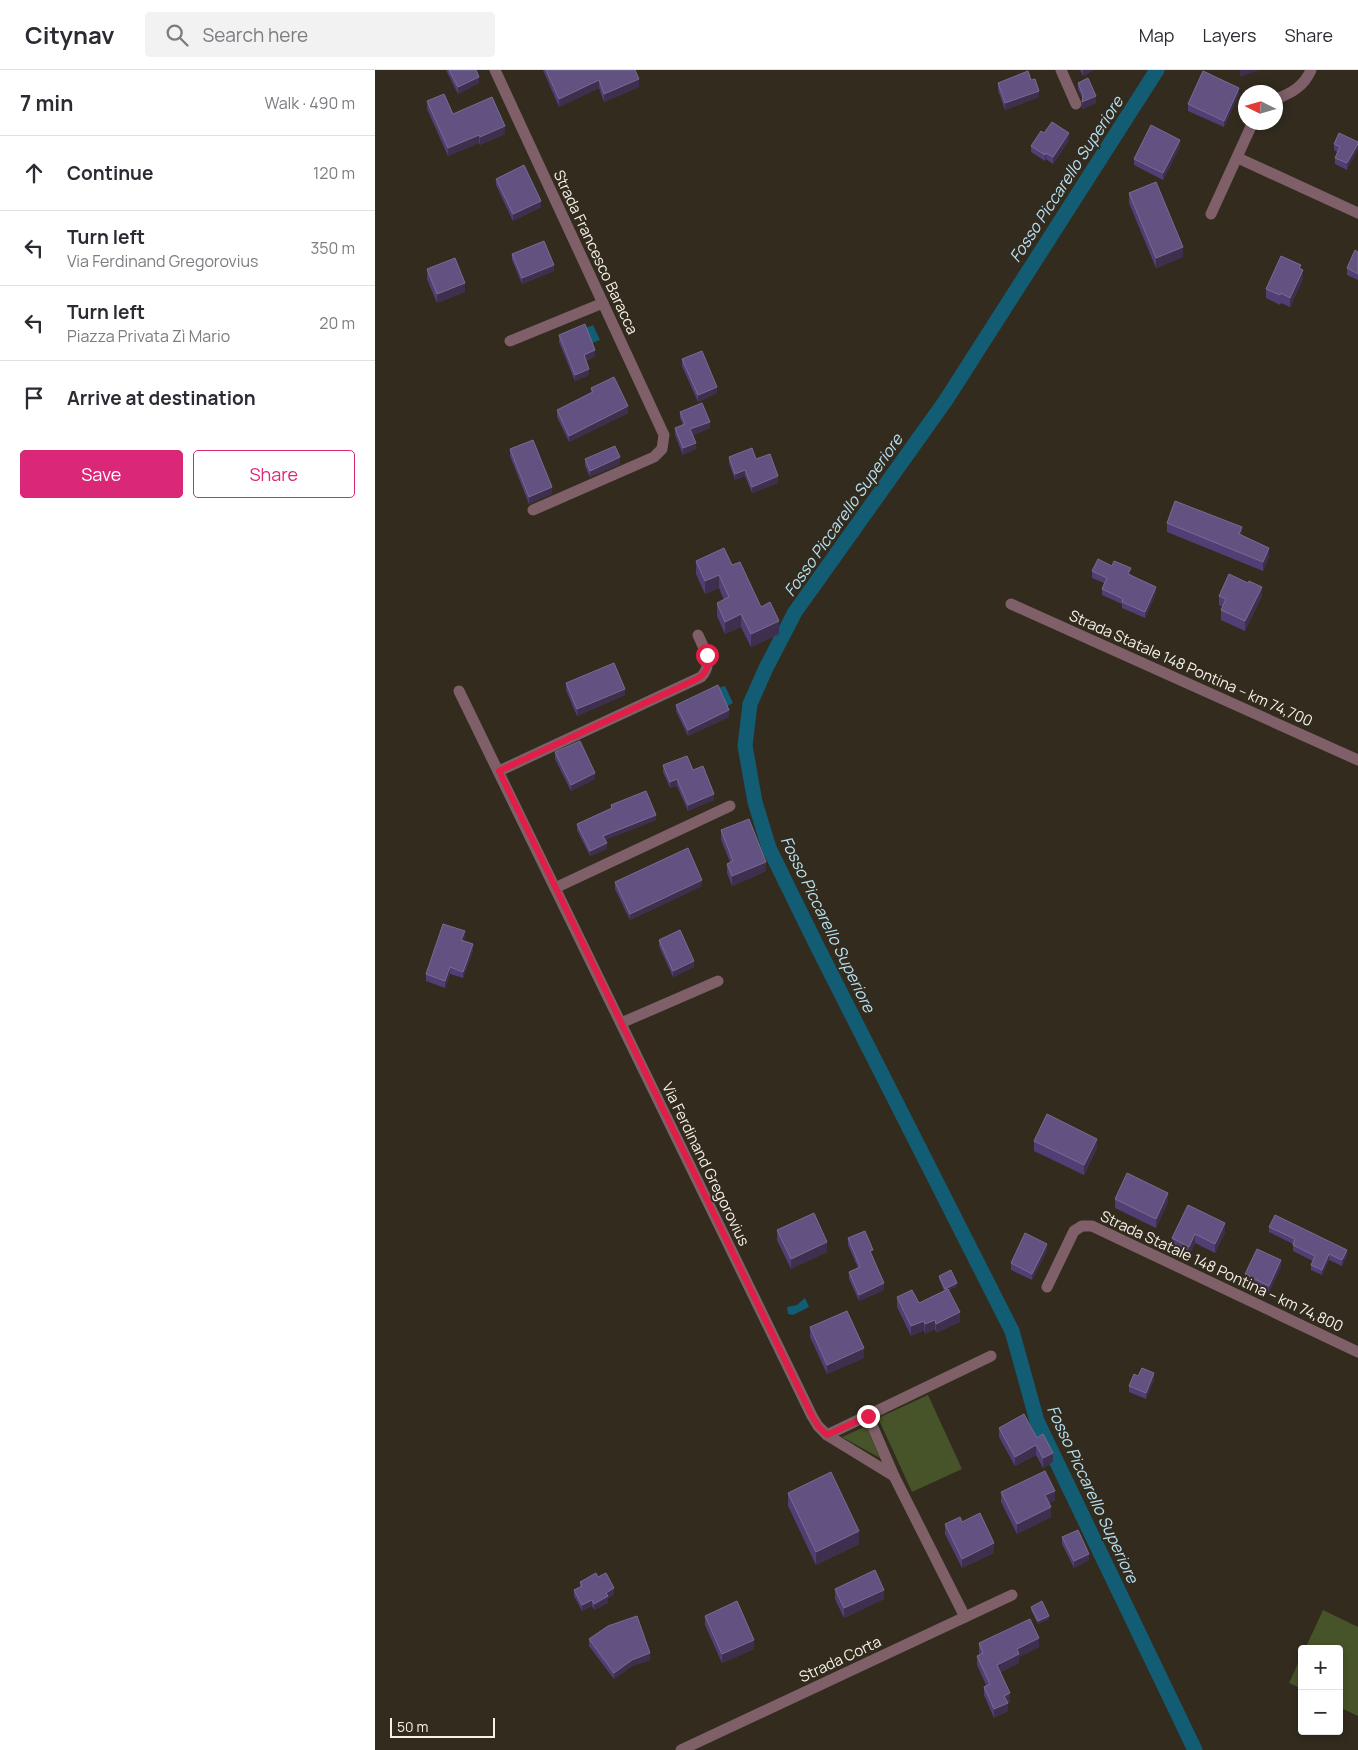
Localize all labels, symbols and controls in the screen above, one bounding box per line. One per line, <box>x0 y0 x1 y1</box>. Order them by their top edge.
search box <box>145 12 495 57</box>
text: Citynav <box>25 18 115 51</box>
icon: search <box>163 21 191 49</box>
text: Search here <box>203 22 308 48</box>
text: Map <box>1139 23 1174 47</box>
text: Layers <box>1202 23 1256 47</box>
text: Share <box>1284 23 1333 47</box>
north arrow <box>1238 85 1283 130</box>
text: 7 min <box>20 89 73 117</box>
water label: Fosso Piccarello Superiore <box>1004 90 1129 266</box>
text: Walk · 490 m <box>264 92 355 114</box>
icon: ahead <box>20 159 48 187</box>
text: Continue <box>67 160 153 186</box>
text: 120 m <box>313 162 355 184</box>
street label: Strada Francesco Baracca <box>549 166 643 338</box>
text: Turn left <box>67 224 145 250</box>
icon: left <box>20 234 48 262</box>
text: 350 m <box>310 237 355 259</box>
text: Via Ferdinand Gregorovius <box>67 250 258 272</box>
text: Turn left <box>67 299 145 325</box>
icon: left <box>20 309 48 337</box>
text: 20 m <box>319 312 355 334</box>
text: Piazza Privata Zì Mario <box>67 325 230 347</box>
icon: arrive <box>20 384 48 412</box>
text: Arrive at destination <box>67 385 256 411</box>
water label: Fosso Piccarello Superiore <box>778 428 908 601</box>
button: Save <box>20 450 183 498</box>
button: Share <box>193 450 355 498</box>
street label: Strada Statale 148 Pontina – km 74,700 <box>1066 605 1316 731</box>
route start <box>696 644 719 667</box>
water label: Fosso Piccarello Superiore <box>776 832 881 1017</box>
street label: Via Ferdinand Gregorovius <box>657 1079 755 1249</box>
street label: Strada Statale 148 Pontina – km 74,800 <box>1097 1205 1347 1337</box>
water label: Fosso Piccarello Superiore <box>1042 1402 1145 1588</box>
route end <box>857 1405 880 1428</box>
street label: Strada Corta <box>796 1631 884 1687</box>
map controls <box>1298 1645 1343 1735</box>
button: + <box>1298 1645 1343 1690</box>
button: − <box>1298 1690 1343 1735</box>
scale bar <box>390 1715 495 1738</box>
text: 50 m <box>397 1717 428 1736</box>

